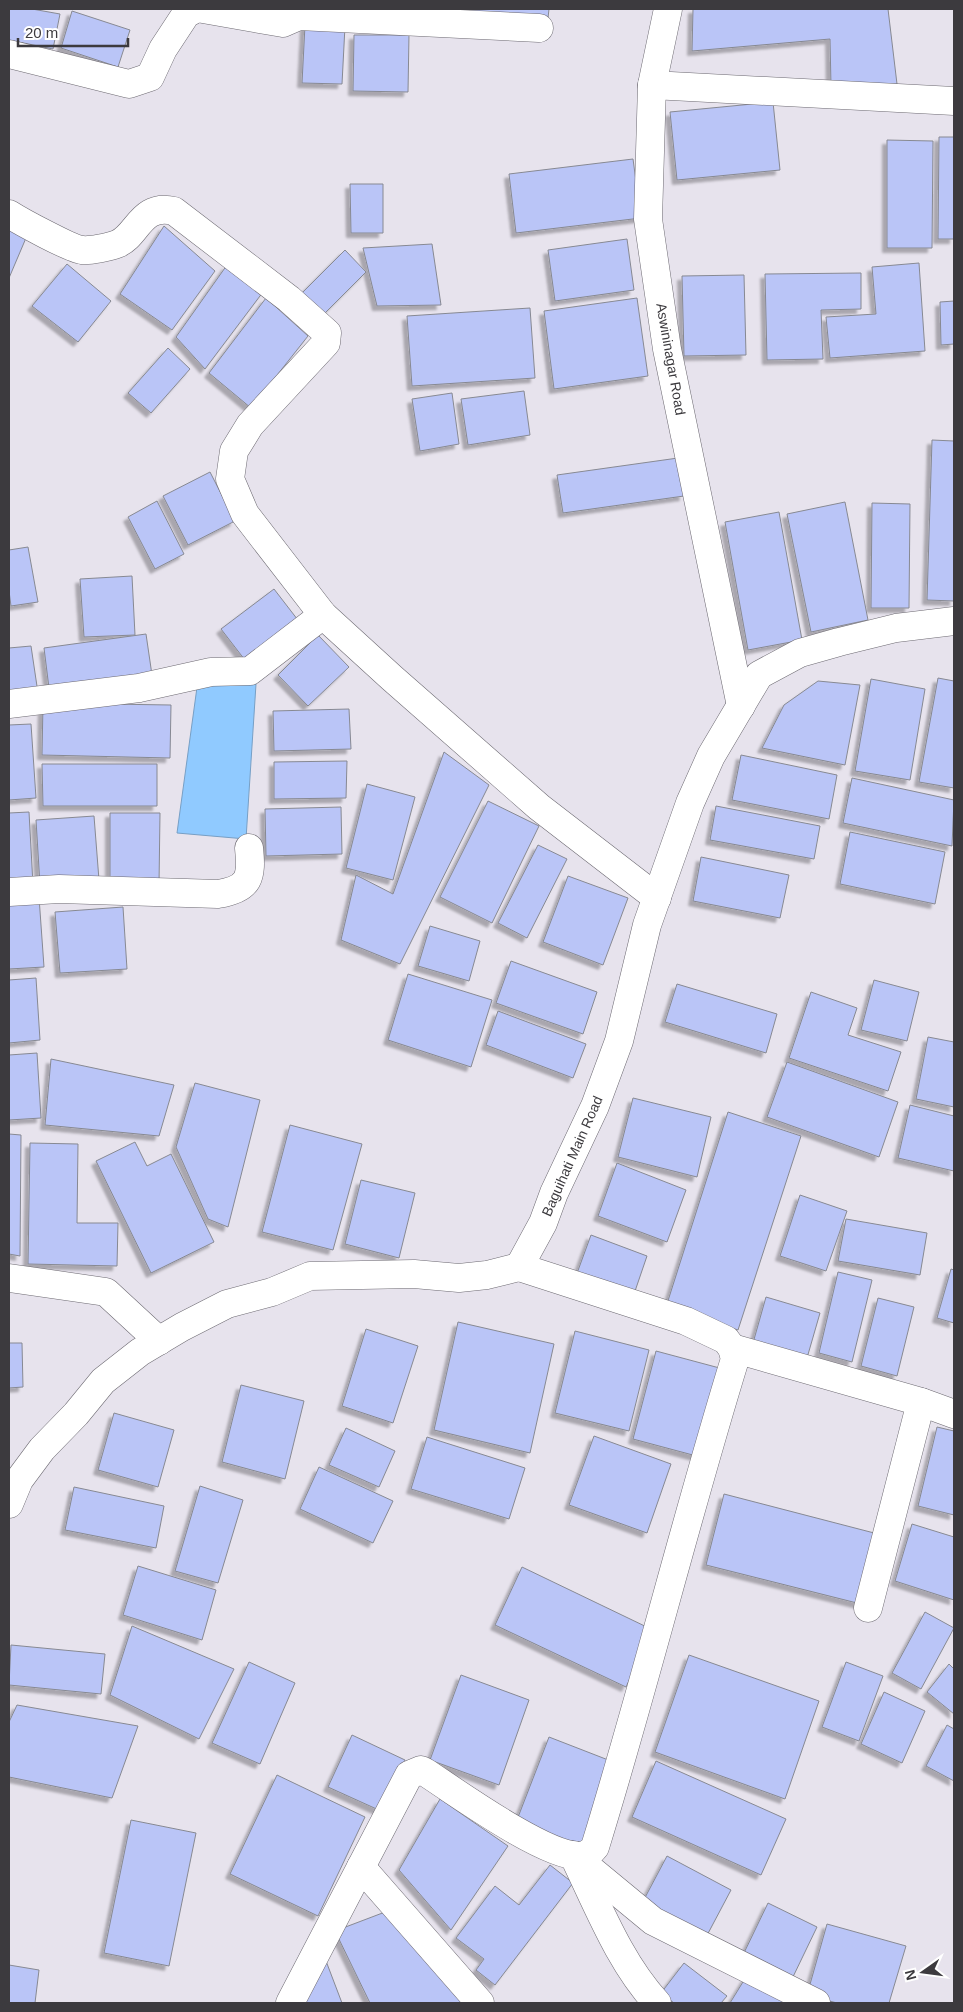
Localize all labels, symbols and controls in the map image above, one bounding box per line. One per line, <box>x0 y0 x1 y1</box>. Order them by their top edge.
scale bar <box>18 15 128 47</box>
text: 20 m <box>25 24 58 41</box>
street label: Aswininagar Road <box>653 302 689 416</box>
street label: Baguihati Main Road <box>538 1093 606 1219</box>
north arrow <box>898 1947 948 1997</box>
text: N <box>901 1968 919 1982</box>

